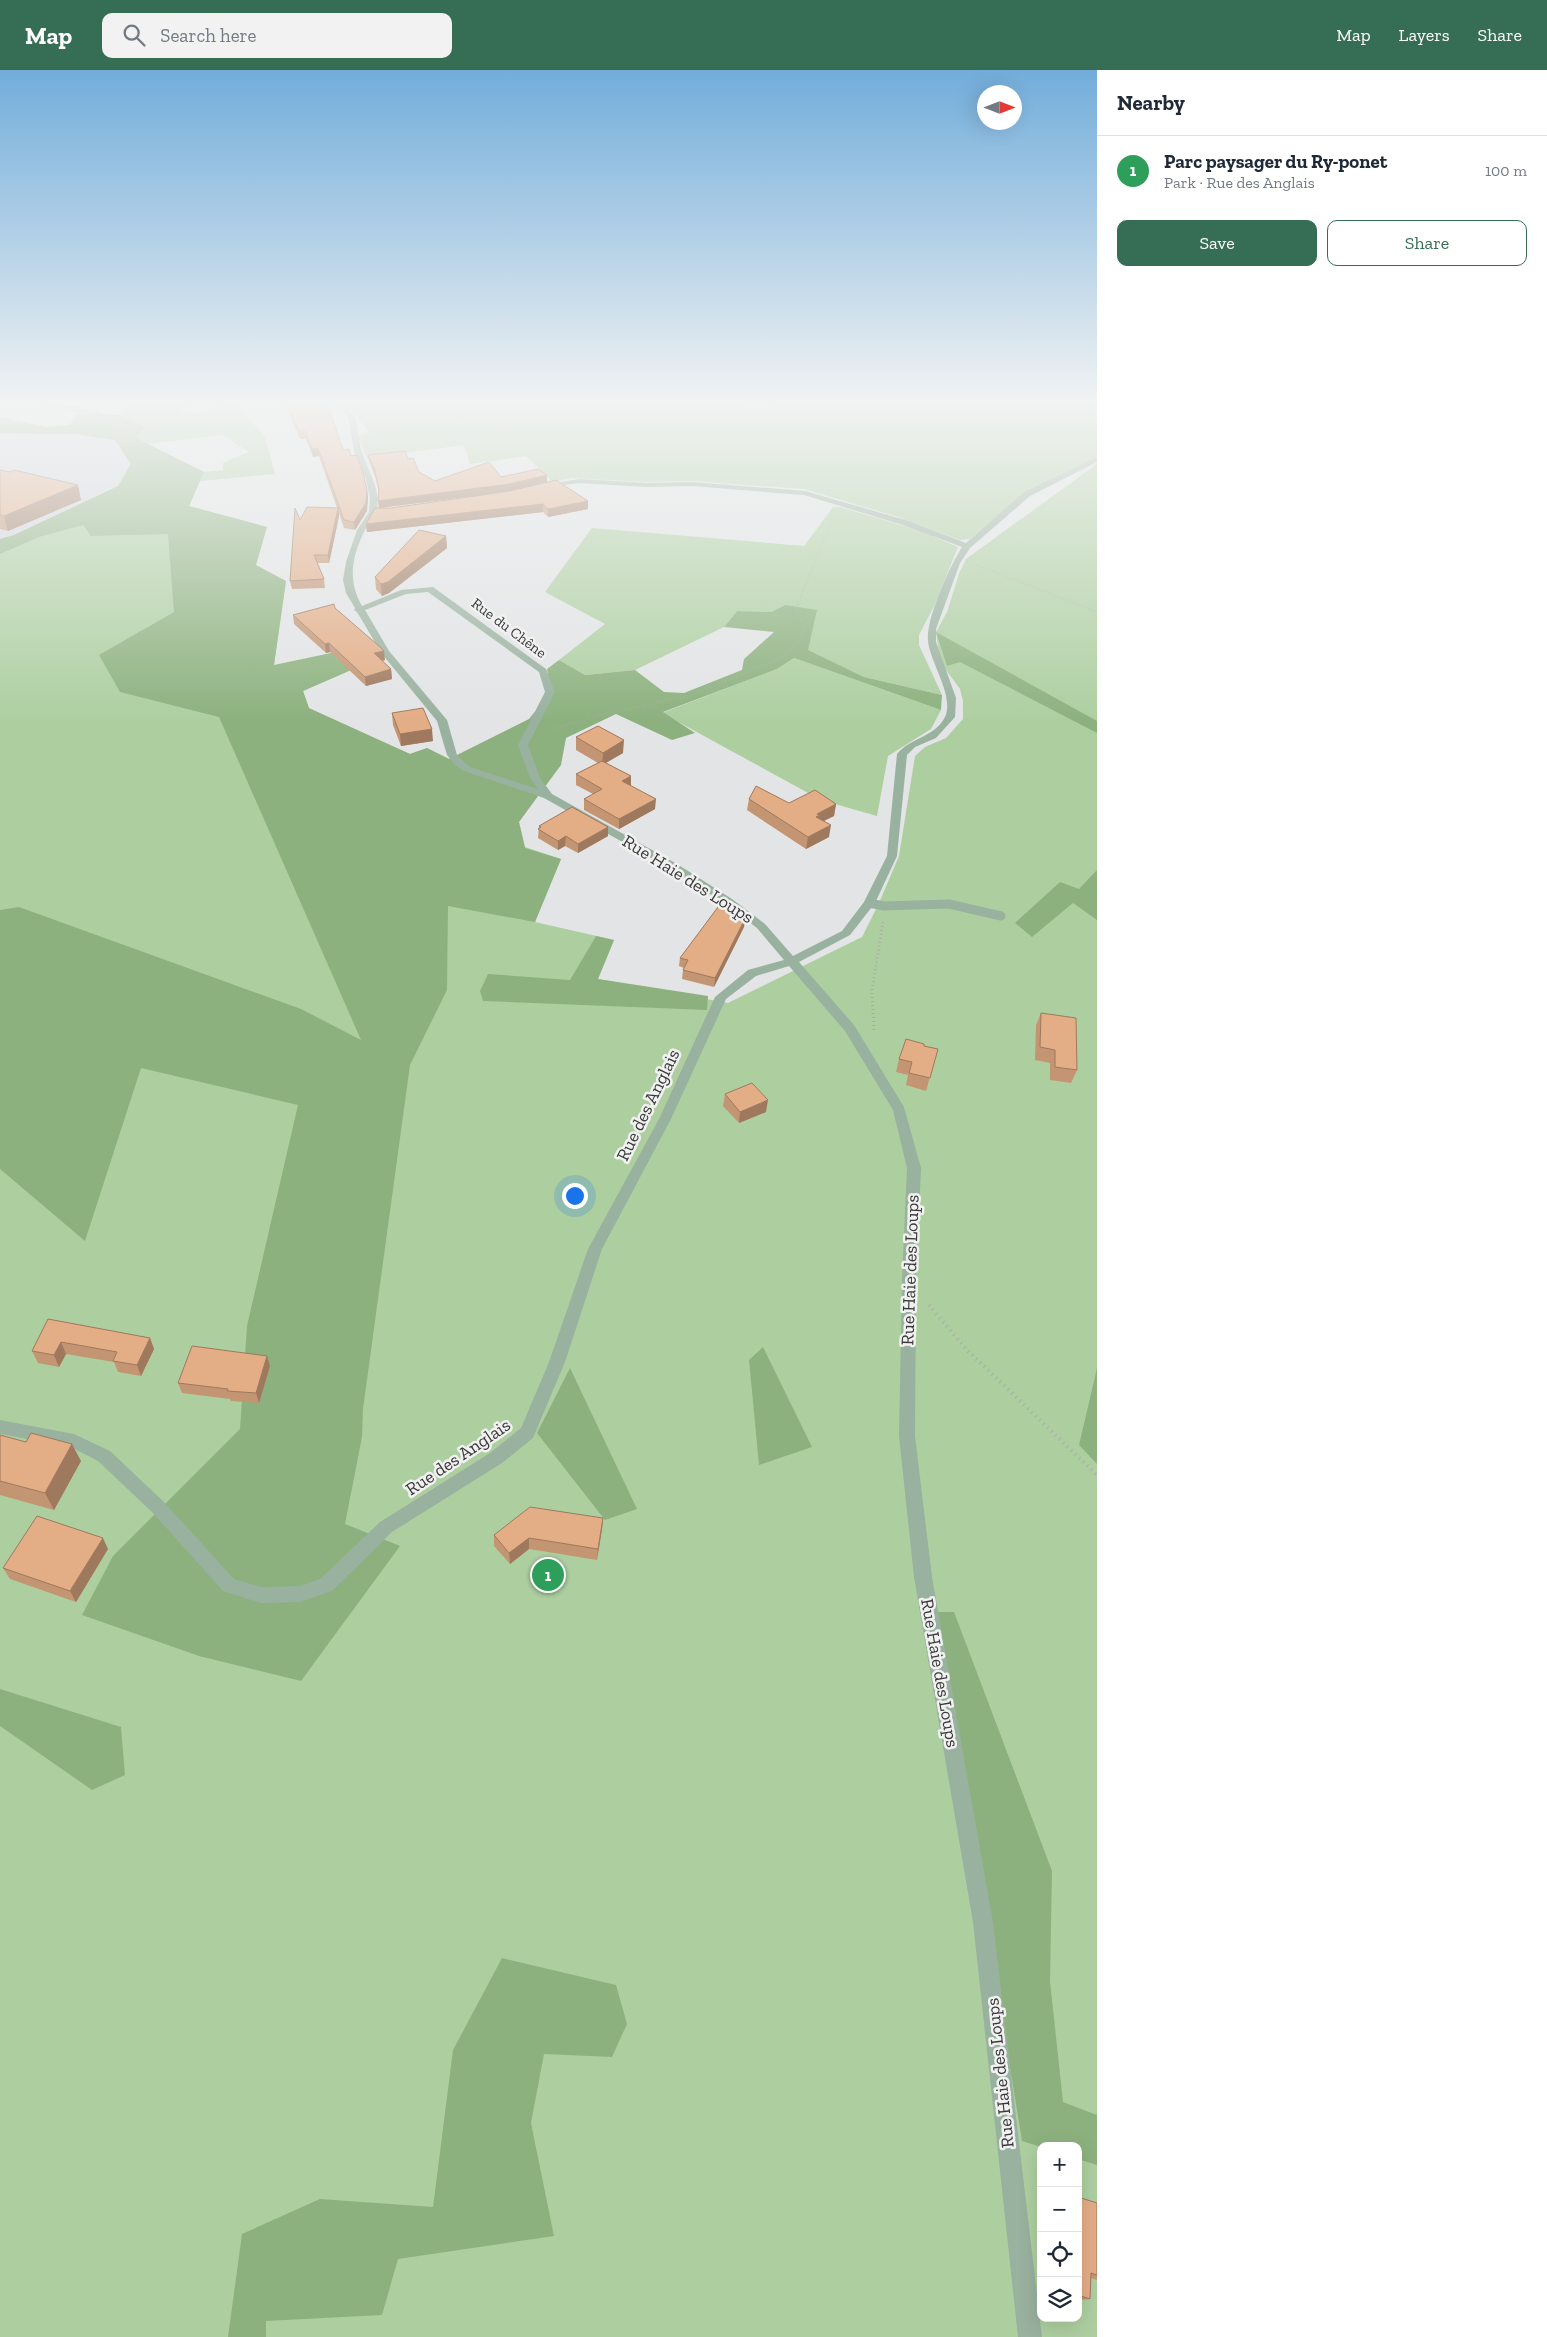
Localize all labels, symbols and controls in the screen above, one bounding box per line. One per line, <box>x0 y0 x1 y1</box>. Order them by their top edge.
search box <box>102 13 452 58</box>
text: Map <box>25 21 72 50</box>
icon: search <box>120 21 148 49</box>
text: Search here <box>160 24 257 47</box>
text: Map <box>1336 24 1371 46</box>
text: Layers <box>1399 24 1450 46</box>
text: Share <box>1478 24 1522 46</box>
north arrow <box>977 85 1022 130</box>
text: Nearby <box>1117 90 1185 115</box>
text: Parc paysager du Ry-ponet <box>1164 150 1387 173</box>
text: 1 <box>1130 161 1136 180</box>
text: 100 m <box>1485 161 1527 180</box>
text: Park · Rue des Anglais <box>1164 173 1315 192</box>
button: Save <box>1117 220 1317 266</box>
button: Share <box>1327 220 1527 266</box>
street label: Rue du Chêne <box>468 594 550 662</box>
street label: Rue Haie des Loups <box>618 830 758 928</box>
street label: Rue des Anglais <box>611 1045 685 1165</box>
your location <box>562 1183 588 1209</box>
street label: Rue Haie des Loups <box>896 1194 924 1346</box>
street label: Rue des Anglais <box>401 1414 515 1500</box>
pin: 1 <box>532 1556 564 1594</box>
street label: Rue Haie des Loups <box>916 1597 964 1749</box>
street label: Rue Haie des Loups <box>981 1997 1019 2149</box>
map controls <box>1037 2142 1082 2322</box>
button: + <box>1037 2142 1082 2187</box>
button: − <box>1037 2187 1082 2232</box>
button: locate <box>1037 2232 1082 2277</box>
button: layers <box>1037 2277 1082 2322</box>

